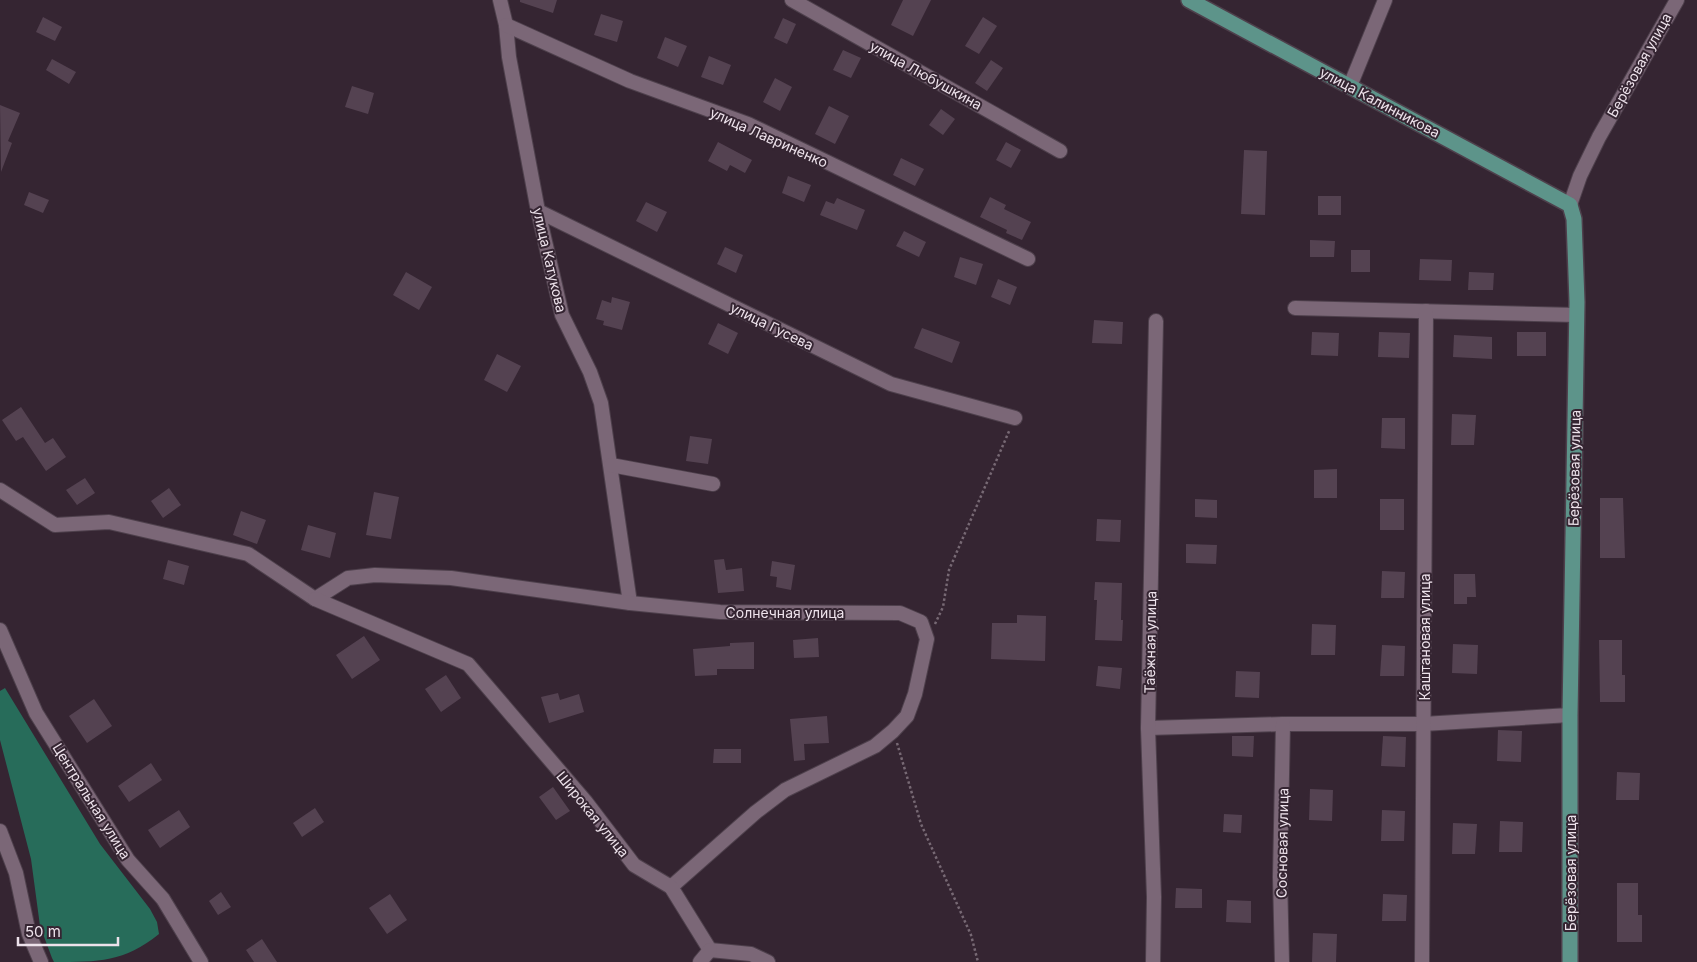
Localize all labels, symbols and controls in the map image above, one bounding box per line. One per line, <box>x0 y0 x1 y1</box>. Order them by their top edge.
street label: Берёзовая улица <box>1603 10 1675 120</box>
street label: улица Любушкина <box>867 37 985 113</box>
street label: улица Калинникова <box>1317 63 1443 141</box>
street label: улица Лавриненко <box>707 103 831 171</box>
street label: улица Катукова <box>530 206 570 314</box>
street label: улица Гусева <box>728 299 816 353</box>
street label: Берёзовая улица <box>1564 410 1584 526</box>
street label: Каштановая улица <box>1416 573 1433 701</box>
street label: Таёжная улица <box>1141 591 1159 693</box>
street label: Солнечная улица <box>726 604 844 621</box>
street label: Центральная улица <box>49 740 135 862</box>
street label: Широкая улица <box>553 768 633 860</box>
street label: Сосновая улица <box>1273 788 1291 898</box>
street label: Берёзовая улица <box>1562 815 1579 931</box>
scale bar <box>18 914 118 946</box>
text: 50 m <box>25 922 61 941</box>

